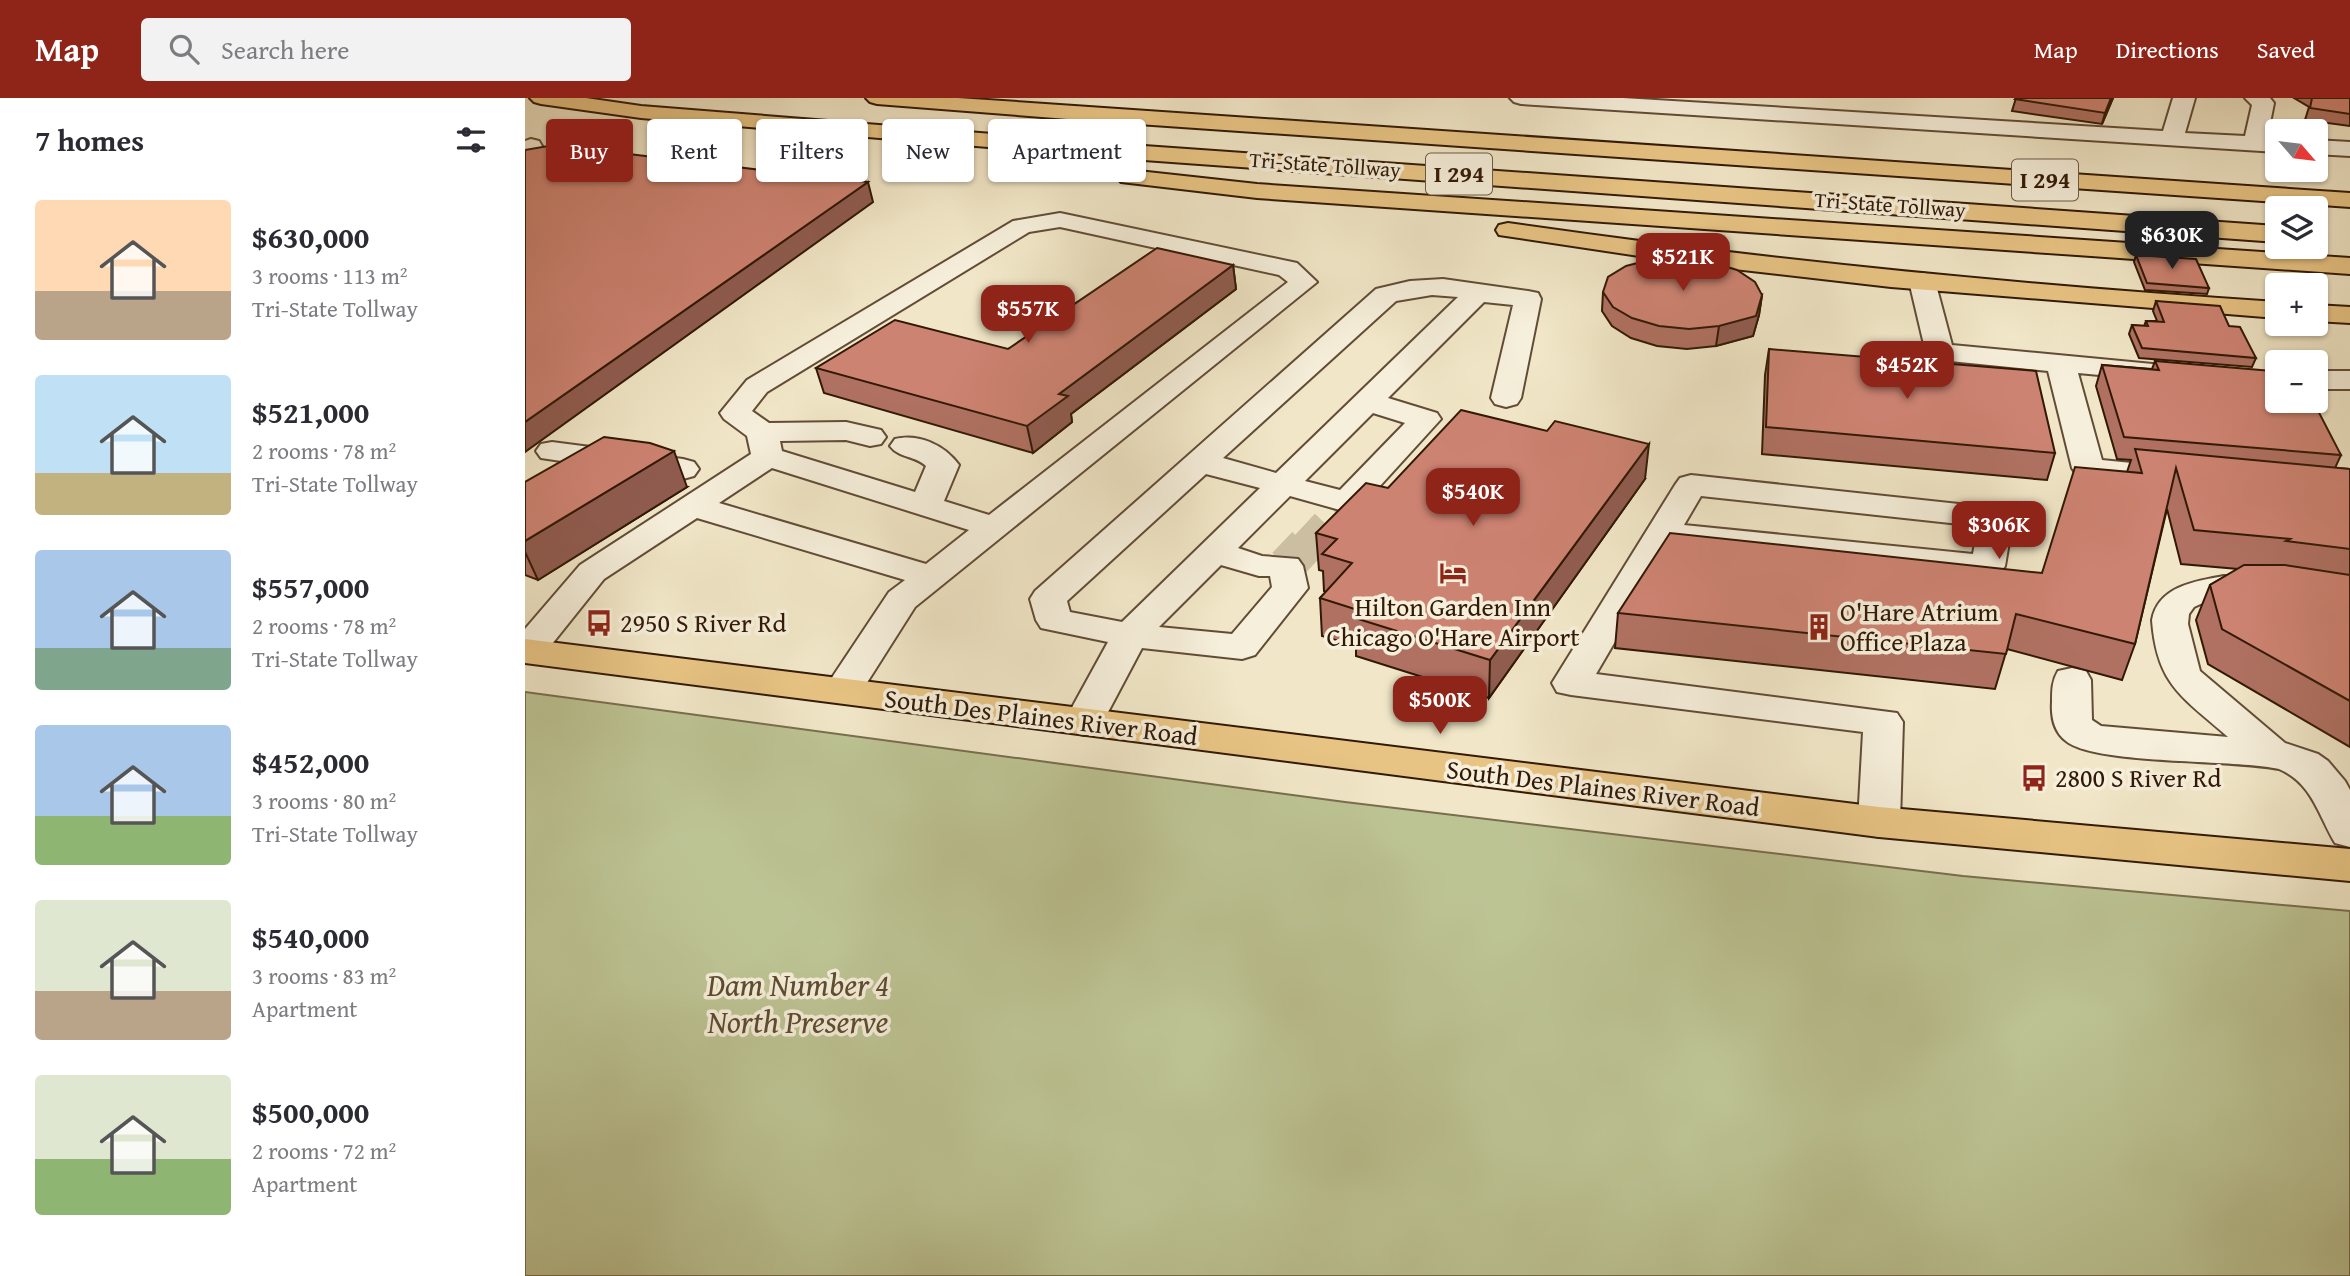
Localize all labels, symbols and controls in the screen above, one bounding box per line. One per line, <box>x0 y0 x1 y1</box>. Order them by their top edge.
search box <box>141 18 631 81</box>
text: Map <box>35 25 99 73</box>
icon: search <box>165 30 203 68</box>
text: Search here <box>221 30 349 69</box>
text: Map <box>2034 32 2078 67</box>
text: Directions <box>2116 32 2219 67</box>
text: Saved <box>2257 32 2315 67</box>
text: 7 homes <box>35 118 144 162</box>
chip: Buy <box>546 119 633 182</box>
chip: Rent <box>647 119 742 182</box>
chip: Filters <box>756 119 868 182</box>
chip: New <box>882 119 974 182</box>
chip: Apartment <box>988 119 1146 182</box>
north arrow <box>2265 119 2327 182</box>
map controls <box>2265 119 2328 413</box>
icon: filters <box>452 121 490 159</box>
street label: Tri-State Tollway <box>1248 144 1402 185</box>
road number: I 294 <box>1426 154 1492 194</box>
road number: I 294 <box>2012 159 2078 200</box>
street label: Tri-State Tollway <box>1813 184 1967 225</box>
button: layers <box>2265 196 2328 259</box>
pin: $630K <box>2123 212 2221 271</box>
text: $630,000 <box>252 215 369 259</box>
text: $630K <box>2141 217 2203 250</box>
icon: home <box>91 228 175 312</box>
pin: $521K <box>1634 234 1732 293</box>
text: $521K <box>1652 239 1714 272</box>
text: 3 rooms · 113 m² <box>252 259 407 292</box>
button: + <box>2265 273 2328 336</box>
pin: $557K <box>979 286 1077 345</box>
text: $557K <box>997 291 1059 324</box>
text: Tri-State Tollway <box>252 292 418 325</box>
pin: $452K <box>1858 342 1956 401</box>
text: $452K <box>1876 347 1938 380</box>
button: − <box>2265 350 2328 413</box>
text: $521,000 <box>252 390 369 434</box>
icon: home <box>91 403 175 487</box>
text: 2 rooms · 78 m² <box>252 434 396 467</box>
text: Tri-State Tollway <box>252 467 418 500</box>
pin: $540K <box>1424 468 1522 528</box>
text: $540K <box>1442 474 1504 507</box>
pin: $306K <box>1950 502 2048 561</box>
text: $306K <box>1968 507 2030 540</box>
hotel icon: Hilton Garden Inn Chicago O'Hare Airport <box>1438 558 1468 588</box>
text: $557,000 <box>252 565 369 609</box>
icon: home <box>91 578 175 662</box>
place label: Hilton Garden Inn Chicago O'Hare Airport <box>1326 587 1580 656</box>
place label: O'Hare Atrium Office Plaza <box>1840 592 1999 661</box>
place label: 2950 S River Rd <box>620 603 786 642</box>
bus stop icon: 2950 S River Rd <box>584 608 614 638</box>
text: 2 rooms · 78 m² <box>252 609 396 642</box>
building icon: O'Hare Atrium Office Plaza <box>1804 612 1834 642</box>
text: Tri-State Tollway <box>252 642 418 675</box>
pin: $500K <box>1391 676 1489 736</box>
street label: South Des Plaines River Road <box>882 678 1200 755</box>
text: $500K <box>1409 682 1471 715</box>
text: $452,000 <box>252 740 369 784</box>
street label: South Des Plaines River Road <box>1444 749 1762 826</box>
icon: home <box>91 753 175 837</box>
place label: 2800 S River Rd <box>2055 758 2221 797</box>
bus stop icon: 2800 S River Rd <box>2019 763 2049 793</box>
text: 3 rooms · 80 m² <box>252 784 396 817</box>
text: Tri-State Tollway <box>252 817 418 850</box>
text: $540,000 <box>252 915 369 959</box>
icon: home <box>91 928 175 1012</box>
text: 3 rooms · 83 m² <box>252 959 396 992</box>
park label: Dam Number 4 North Preserve <box>706 961 889 1045</box>
text: Apartment <box>252 992 357 1025</box>
text: $500,000 <box>252 1090 369 1134</box>
icon: home <box>91 1103 175 1187</box>
text: 2 rooms · 72 m² <box>252 1134 396 1167</box>
text: Apartment <box>252 1167 357 1200</box>

